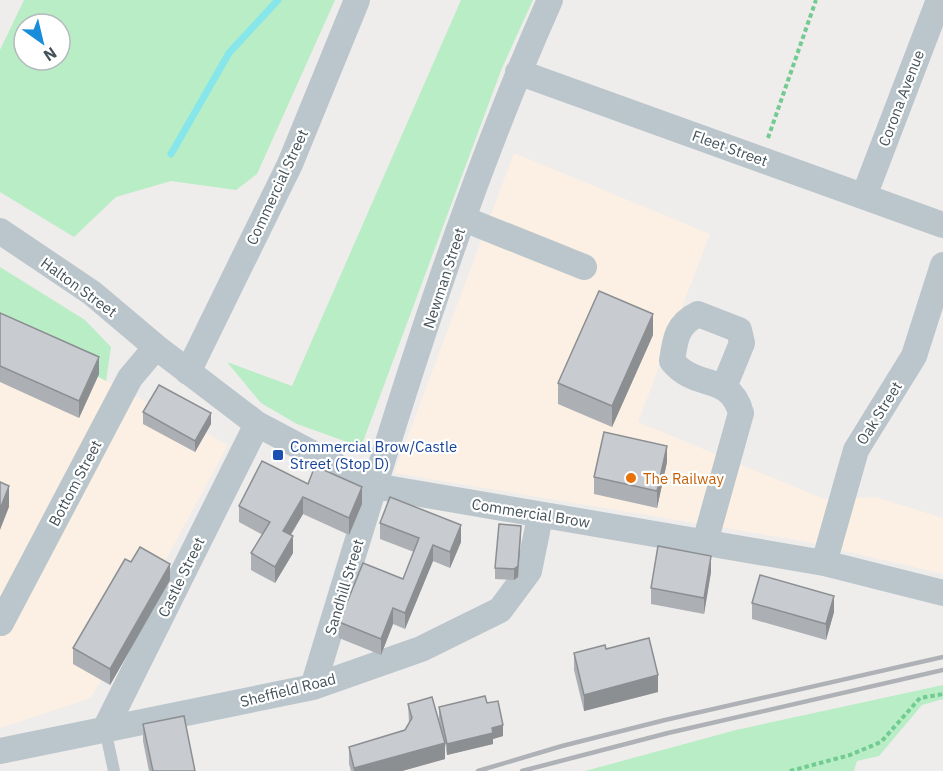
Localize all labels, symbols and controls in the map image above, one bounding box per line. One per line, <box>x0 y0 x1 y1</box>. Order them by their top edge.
north arrow <box>12 12 72 72</box>
text: N <box>40 43 61 66</box>
street label: Corona Avenue <box>874 47 928 149</box>
street label: Commercial Street <box>242 126 312 248</box>
street label: Fleet Street <box>690 126 770 170</box>
street label: Newman Street <box>419 225 469 331</box>
street label: Halton Street <box>37 253 121 321</box>
street label: Oak Street <box>852 378 906 448</box>
street label: Bottom Street <box>44 437 106 529</box>
place label: Commercial Brow/Castle Street (Stop D) <box>290 437 457 473</box>
marker: Commercial Brow/Castle Street (Stop D) <box>271 448 285 462</box>
place label: The Railway <box>643 469 724 488</box>
marker: The Railway <box>624 471 638 485</box>
street label: Commercial Brow <box>470 494 592 532</box>
street label: Castle Street <box>153 534 209 620</box>
street label: Sandhill Street <box>320 537 368 637</box>
street label: Sheffield Road <box>238 669 338 711</box>

